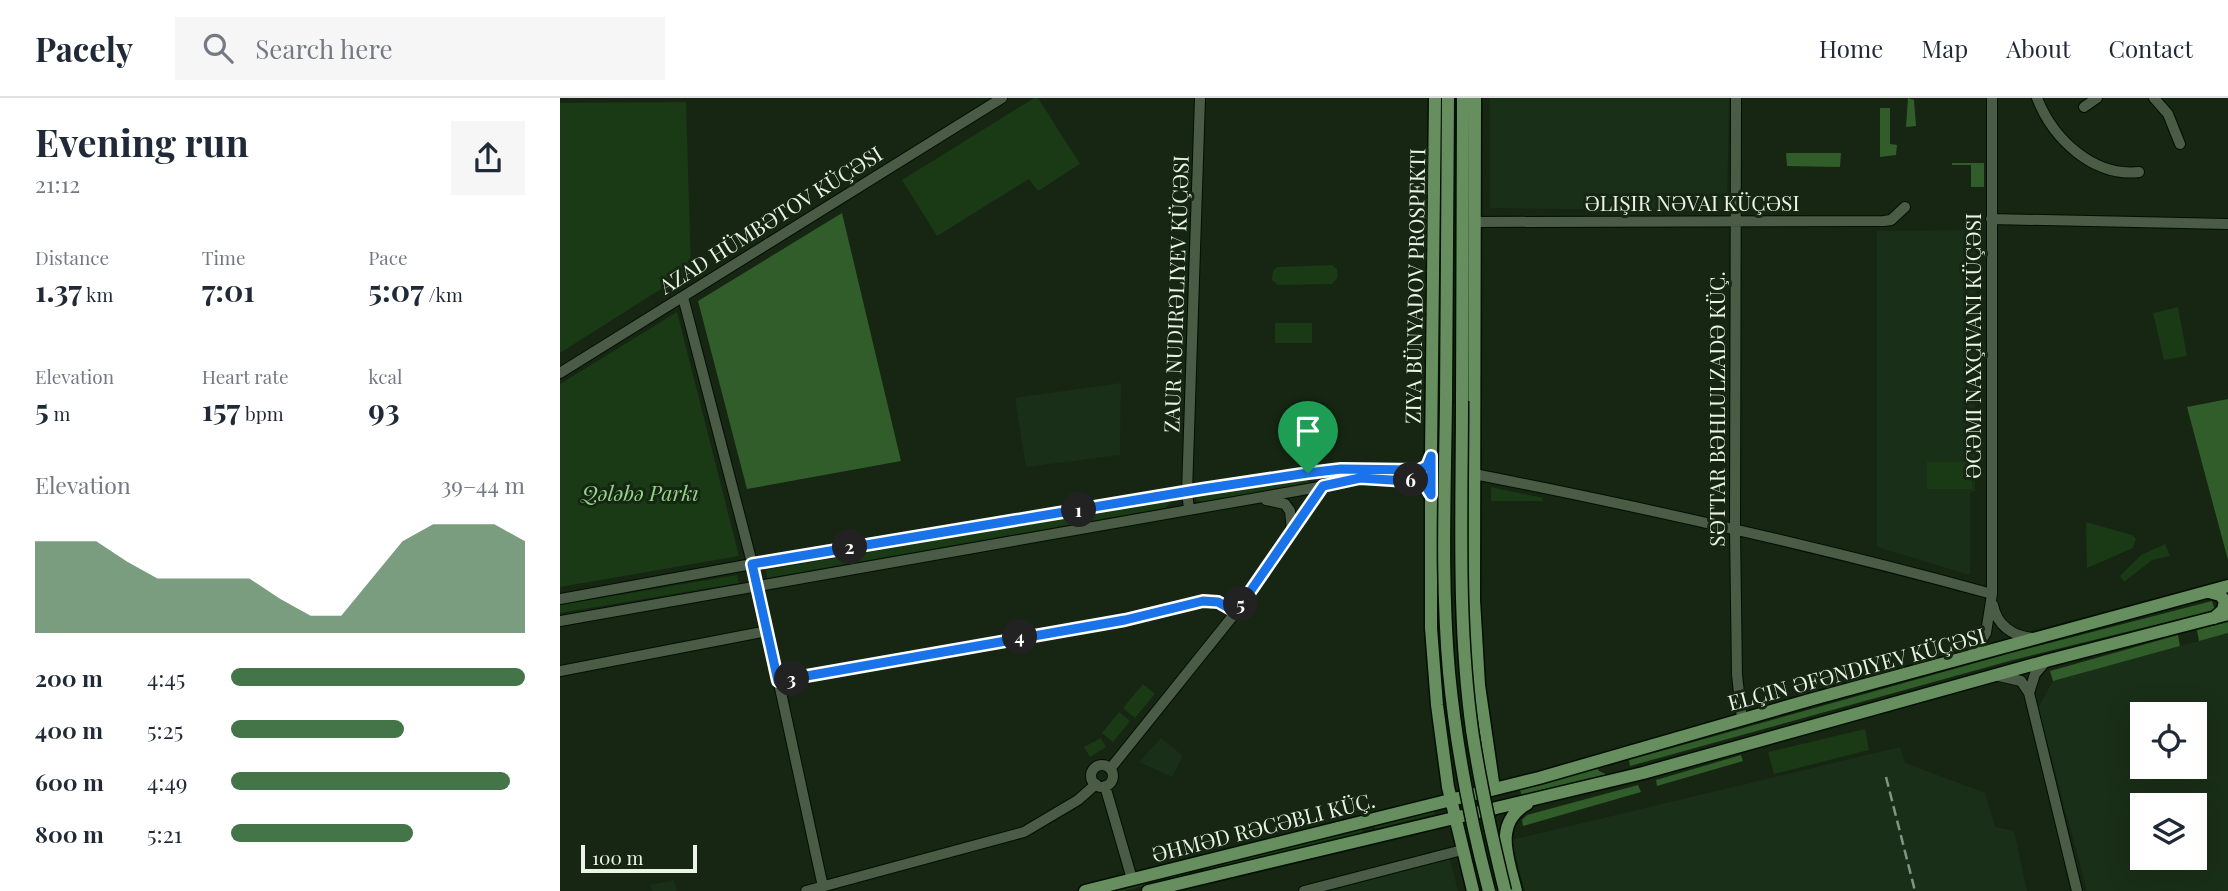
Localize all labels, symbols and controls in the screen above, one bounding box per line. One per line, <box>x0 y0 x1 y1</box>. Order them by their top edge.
search box <box>175 17 665 80</box>
text: Pacely <box>35 26 133 70</box>
icon: search <box>199 29 237 67</box>
text: Search here <box>255 31 393 66</box>
text: Home <box>1819 32 1883 64</box>
text: Map <box>1921 32 1968 64</box>
text: About <box>2006 32 2070 64</box>
text: Contact <box>2108 32 2193 64</box>
text: Evening run <box>35 116 249 167</box>
button: share <box>451 121 525 195</box>
street label: AZAD HÜMBƏTOV KÜÇƏSI <box>652 139 887 300</box>
street label: ZIYA BÜNYADOV PROSPEKTI <box>1398 148 1430 424</box>
street label: ZAUR NUDIRƏLIYEV KÜÇƏSI <box>1156 155 1194 433</box>
text: 21:12 <box>35 168 80 199</box>
street label: ƏLIŞIR NƏVAI KÜÇƏSI <box>1584 188 1800 216</box>
street label: ƏCƏMI NAXÇIVANI KÜÇƏSI <box>1958 213 1986 479</box>
text: Distance <box>35 244 109 270</box>
text: Time <box>202 244 246 270</box>
text: Pace <box>368 244 408 270</box>
text: 1.37 <box>35 270 82 310</box>
text: 7:01 <box>202 270 255 310</box>
text: 5:07 <box>368 270 424 310</box>
street label: SƏTTAR BƏHLULZADƏ KÜÇ. <box>1702 271 1730 547</box>
text: km <box>82 281 113 307</box>
text: /km <box>424 281 463 307</box>
text: Elevation <box>35 363 114 389</box>
text: Heart rate <box>202 363 289 389</box>
text: kcal <box>368 363 402 389</box>
text: 5 <box>35 389 49 429</box>
text: 157 <box>202 389 240 429</box>
text: 93 <box>368 389 400 429</box>
text: m <box>49 400 70 426</box>
text: bpm <box>240 400 284 426</box>
pin <box>1278 401 1338 473</box>
icon: arrive <box>1289 412 1327 450</box>
pin: 6 <box>1394 462 1428 498</box>
text: 6 <box>1405 466 1416 492</box>
text: Elevation <box>35 469 131 500</box>
text: 39–44 m <box>441 469 525 500</box>
park label: Qələbə Parkı <box>580 478 699 506</box>
pin: 1 <box>1062 492 1096 528</box>
text: 1 <box>1075 496 1082 522</box>
pin: 2 <box>832 530 868 564</box>
text: 2 <box>845 533 854 559</box>
pin: 5 <box>1224 587 1258 622</box>
text: 5 <box>1236 590 1245 616</box>
pin: 4 <box>1002 620 1037 654</box>
street label: ELÇIN ƏFƏNDIYEV KÜÇƏSI <box>1724 620 1988 716</box>
text: 4 <box>1014 623 1025 649</box>
text: 200 m <box>35 662 103 693</box>
text: 4:45 <box>147 662 185 693</box>
pin: 3 <box>775 662 810 696</box>
text: 3 <box>787 665 796 691</box>
map controls <box>2130 702 2207 870</box>
button: locate <box>2130 702 2207 779</box>
text: 400 m <box>35 714 103 745</box>
text: 5:25 <box>147 714 183 745</box>
text: 600 m <box>35 766 104 797</box>
text: 4:49 <box>147 766 188 797</box>
street label: ƏHMƏD RƏCƏBLI KÜÇ. <box>1148 785 1378 867</box>
button: layers <box>2130 793 2207 870</box>
text: 800 m <box>35 818 104 849</box>
text: 5:21 <box>147 818 182 849</box>
scale bar <box>581 842 696 874</box>
text: 100 m <box>592 844 643 870</box>

